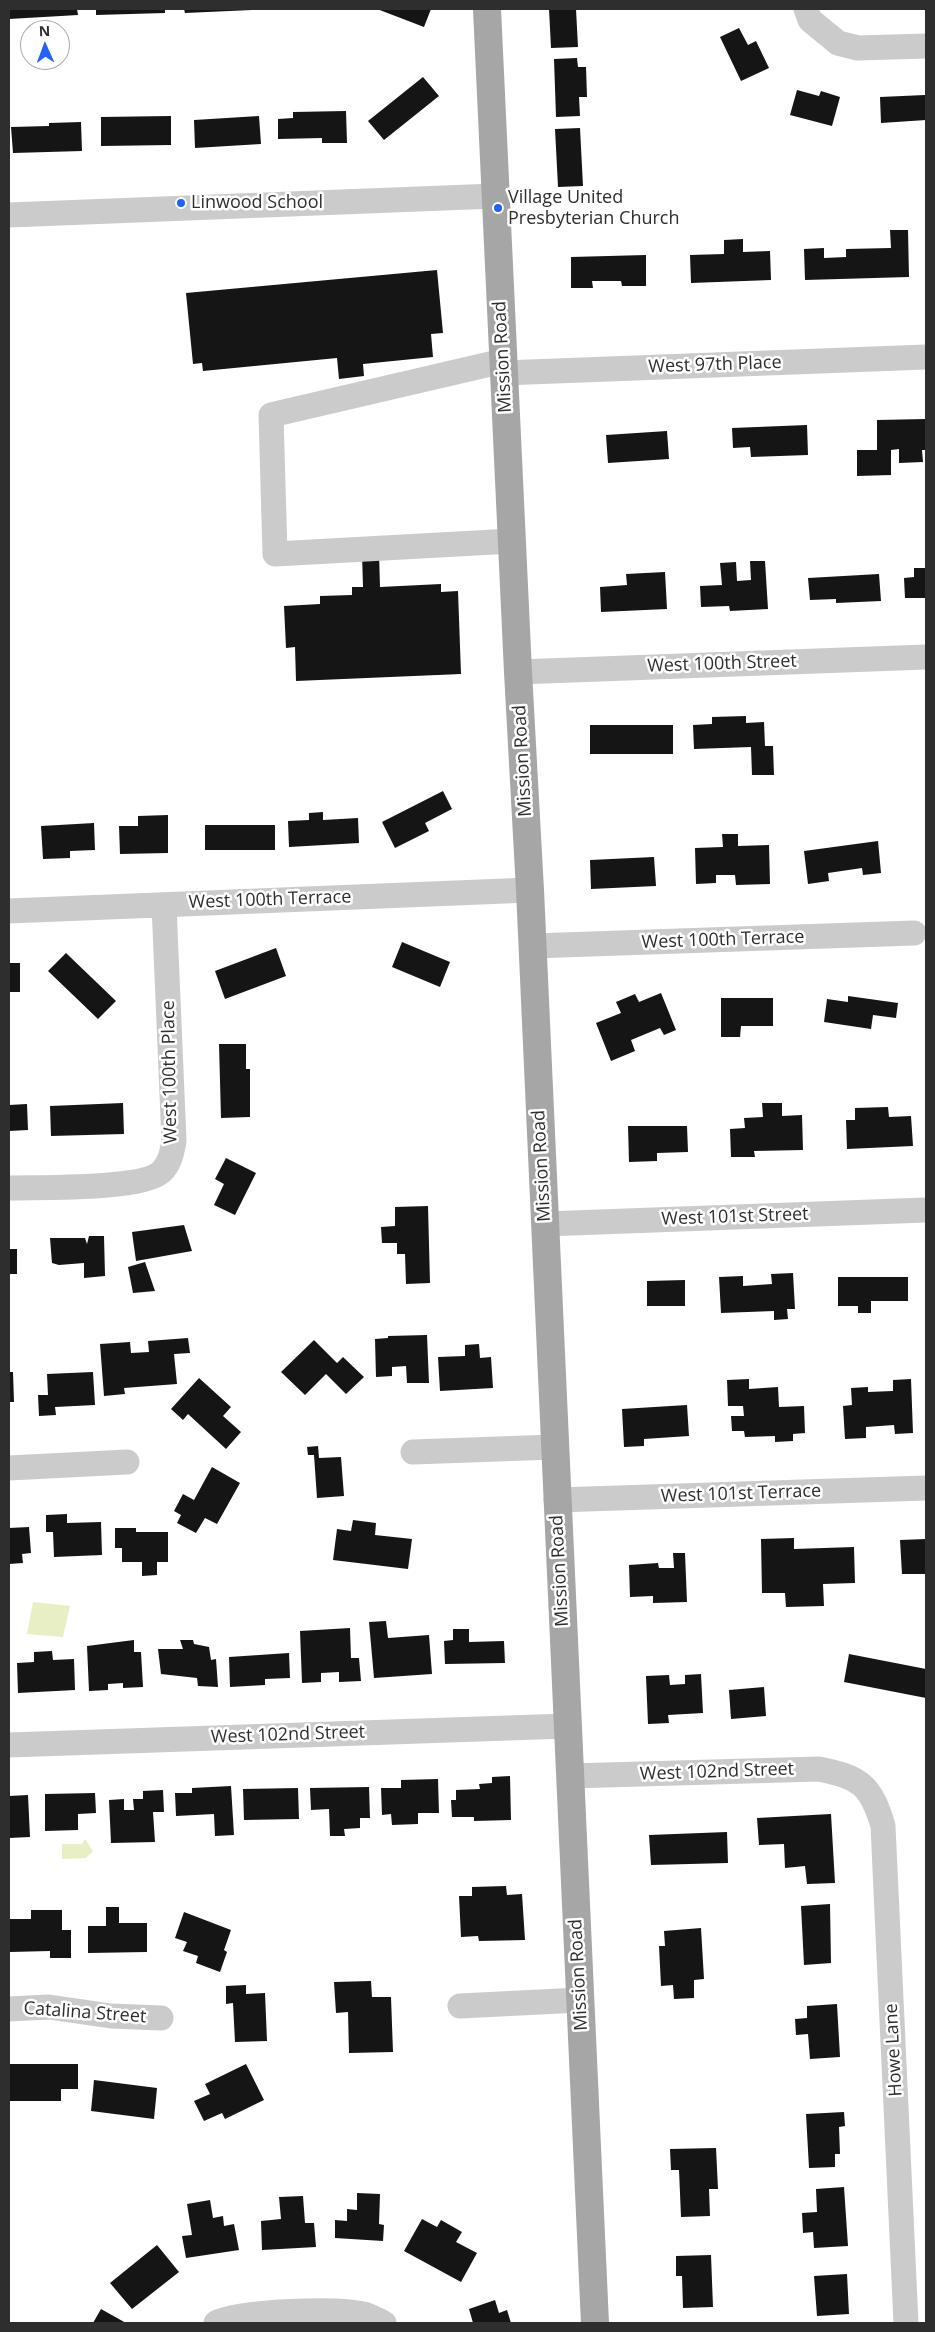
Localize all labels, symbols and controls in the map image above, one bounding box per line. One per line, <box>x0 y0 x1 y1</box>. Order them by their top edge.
north arrow <box>20 20 70 70</box>
text: N <box>38 21 51 40</box>
place label: Village United Presbyterian Church <box>508 187 679 230</box>
place label: Linwood School <box>191 192 323 214</box>
marker: Linwood School <box>175 197 187 209</box>
marker: Village United Presbyterian Church <box>492 202 504 214</box>
street label: Mission Road <box>489 301 517 413</box>
street label: West 97th Place <box>648 352 782 378</box>
street label: West 100th Street <box>647 651 797 677</box>
street label: Mission Road <box>509 705 537 817</box>
street label: West 100th Terrace <box>188 886 352 914</box>
street label: West 100th Terrace <box>641 926 805 954</box>
street label: West 100th Place <box>158 1000 182 1144</box>
street label: Mission Road <box>528 1110 556 1222</box>
street label: West 101st Street <box>661 1204 809 1230</box>
street label: West 101st Terrace <box>660 1480 822 1508</box>
street label: Mission Road <box>546 1515 574 1627</box>
street label: West 102nd Street <box>211 1722 365 1748</box>
street label: West 102nd Street <box>640 1759 794 1785</box>
street label: Mission Road <box>565 1919 593 2031</box>
street label: Catalina Street <box>23 1998 147 2028</box>
street label: Howe Lane <box>881 2003 907 2097</box>

